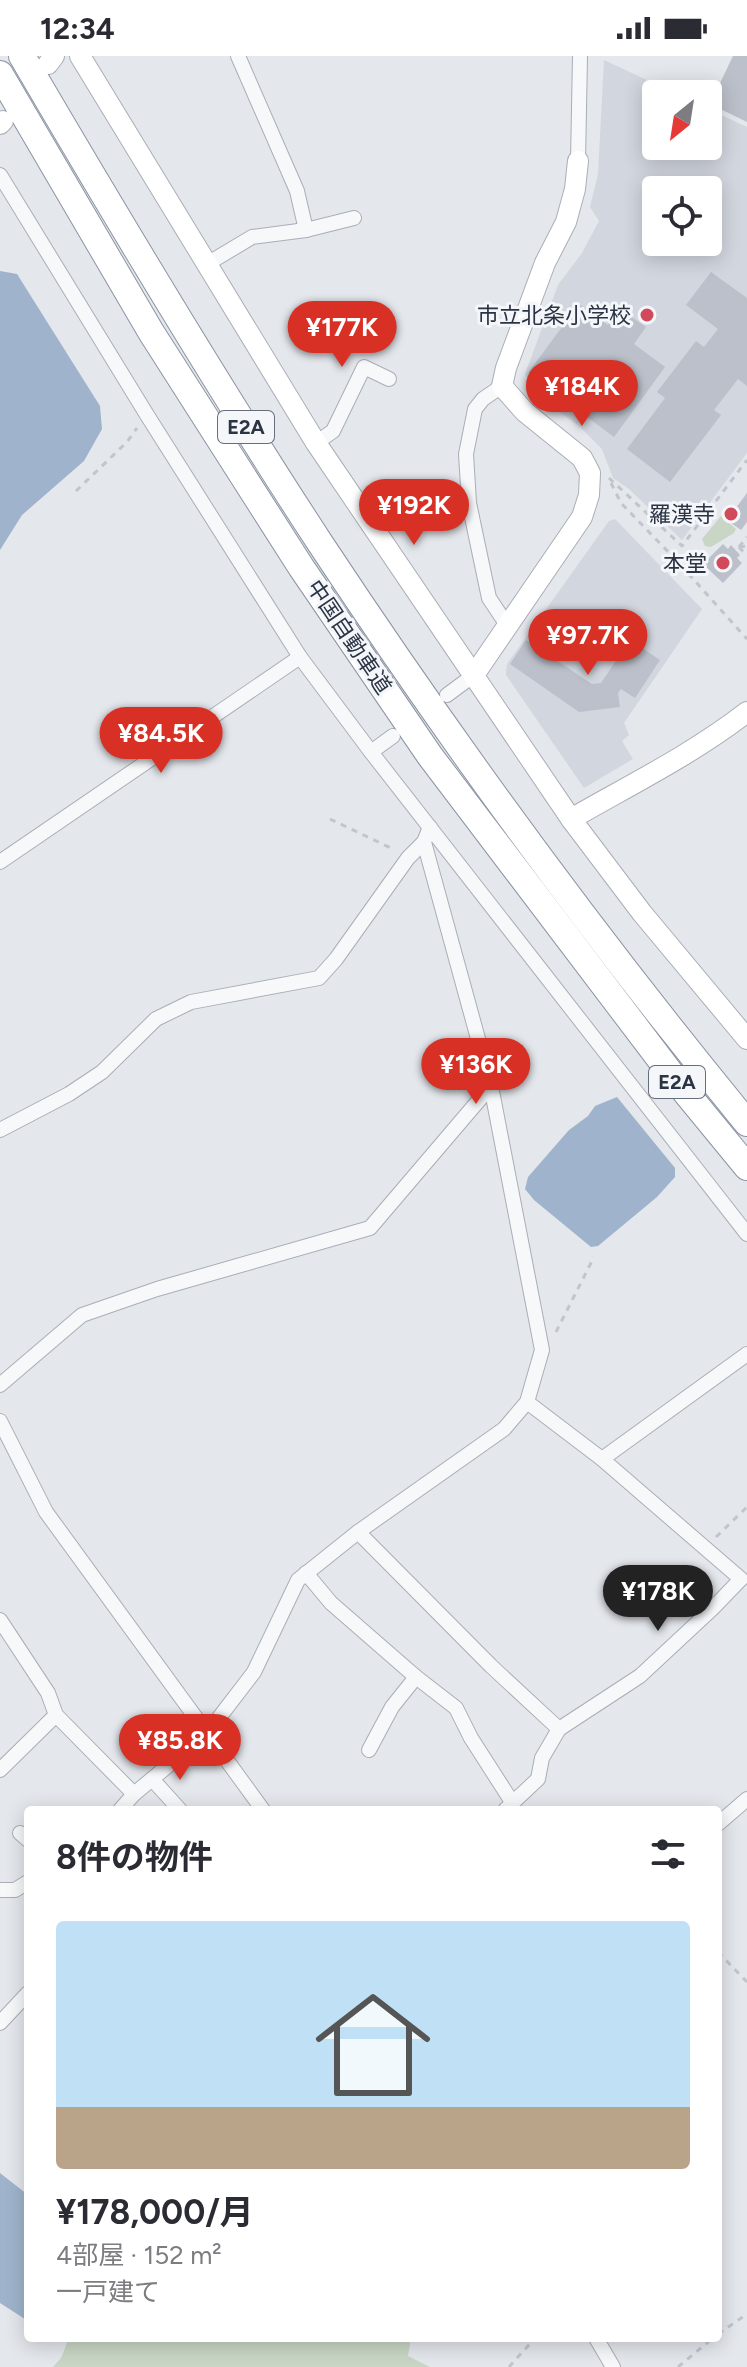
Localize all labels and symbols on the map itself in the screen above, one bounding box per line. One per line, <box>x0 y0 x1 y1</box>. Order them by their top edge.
north arrow <box>642 80 722 160</box>
pin: ¥177K <box>286 301 398 369</box>
place label: 市立北条小学校 <box>477 302 631 329</box>
marker: 市立北条小学校 <box>638 306 656 324</box>
pin: ¥184K <box>526 360 638 428</box>
road number: E2A <box>218 411 274 443</box>
pin: ¥192K <box>358 479 470 547</box>
place label: 羅漢寺 <box>649 501 715 528</box>
marker: 羅漢寺 <box>722 505 740 523</box>
place label: 本堂 <box>663 550 707 577</box>
marker: 本堂 <box>714 554 732 572</box>
street label: 中国自動車道 <box>301 575 397 699</box>
pin: ¥97.7K <box>523 609 653 677</box>
pin: ¥84.5K <box>96 707 226 775</box>
pin: ¥136K <box>420 1038 532 1106</box>
road number: E2A <box>649 1066 705 1098</box>
pin: ¥178K <box>602 1565 714 1633</box>
pin: ¥85.8K <box>115 1714 245 1782</box>

